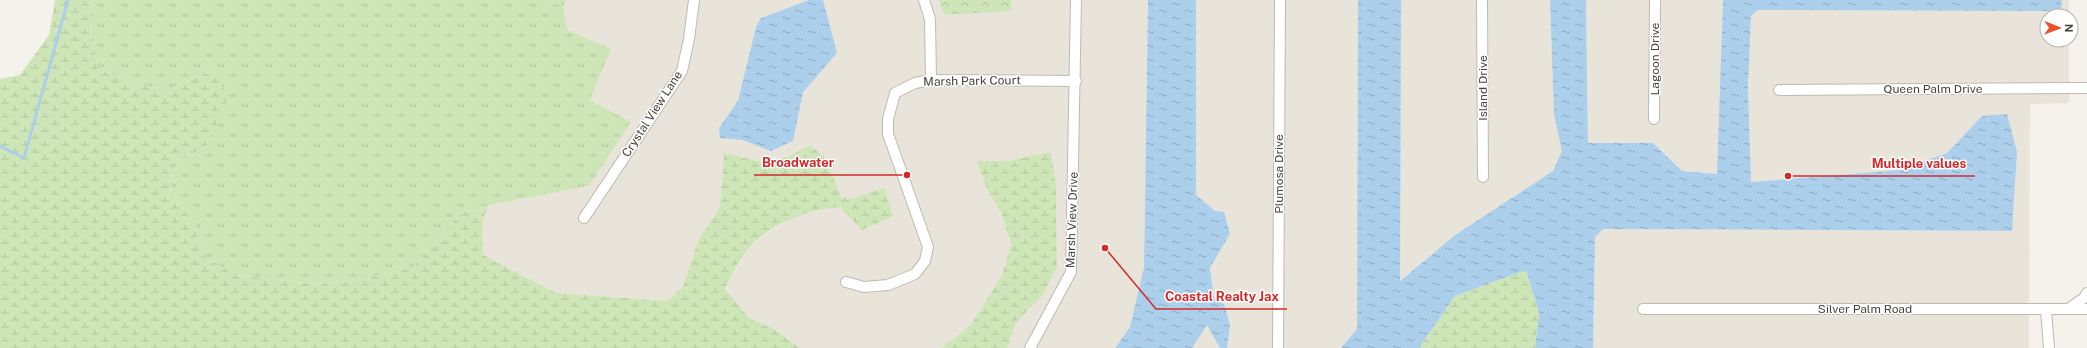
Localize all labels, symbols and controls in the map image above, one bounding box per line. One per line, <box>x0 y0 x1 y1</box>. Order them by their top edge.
north arrow <box>2039 8 2079 48</box>
street label: Lagoon Drive <box>1648 22 1662 95</box>
text: N <box>2063 24 2075 33</box>
street label: Island Drive <box>1476 55 1490 121</box>
street label: Crystal View Lane <box>619 68 685 160</box>
street label: Marsh Park Court <box>923 73 1021 89</box>
street label: Queen Palm Drive <box>1883 82 1983 96</box>
street label: Plumosa Drive <box>1272 134 1286 214</box>
callout: Broadwater <box>754 150 842 175</box>
callout: Multiple values <box>1864 151 1975 176</box>
text: Broadwater <box>762 155 835 170</box>
text: Multiple values <box>1872 156 1966 171</box>
street label: Marsh View Drive <box>1063 171 1081 268</box>
callout: Coastal Realty Jax <box>1156 284 1287 309</box>
text: Coastal Realty Jax <box>1165 289 1279 304</box>
street label: Silver Palm Road <box>1818 302 1912 316</box>

